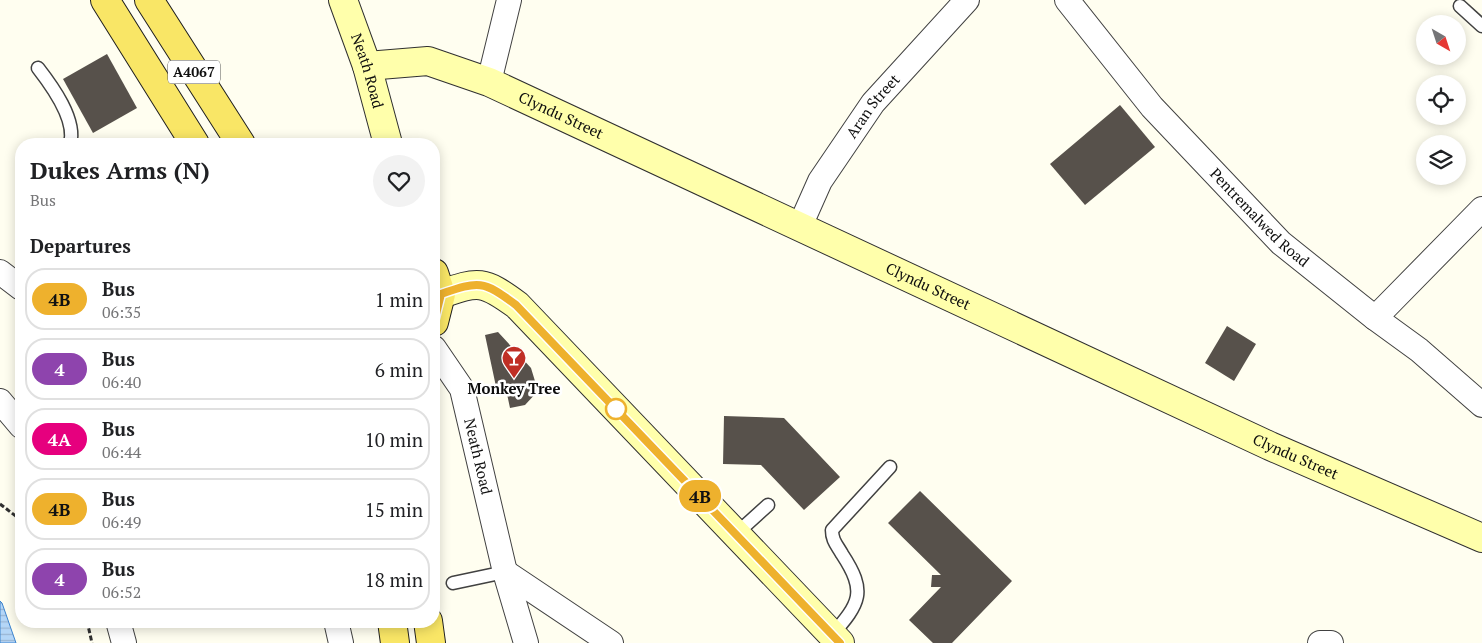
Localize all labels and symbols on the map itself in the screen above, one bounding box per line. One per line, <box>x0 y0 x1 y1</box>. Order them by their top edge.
north arrow <box>1416 15 1466 65</box>
street label: Neath Road <box>347 30 389 110</box>
road number: A4067 <box>168 61 220 84</box>
street label: Aran Street <box>841 69 904 142</box>
street label: Clyndu Street <box>516 86 607 143</box>
street label: Pentremalwed Road <box>1206 163 1314 271</box>
street label: Clyndu Street <box>883 257 974 314</box>
bar icon: Monkey Tree <box>501 345 527 379</box>
place label: Monkey Tree <box>468 378 560 398</box>
unlabelled marker <box>605 398 627 420</box>
street label: Neath Road <box>460 416 497 496</box>
street label: Clyndu Street <box>1250 428 1342 484</box>
line badge: 4B <box>678 480 722 512</box>

